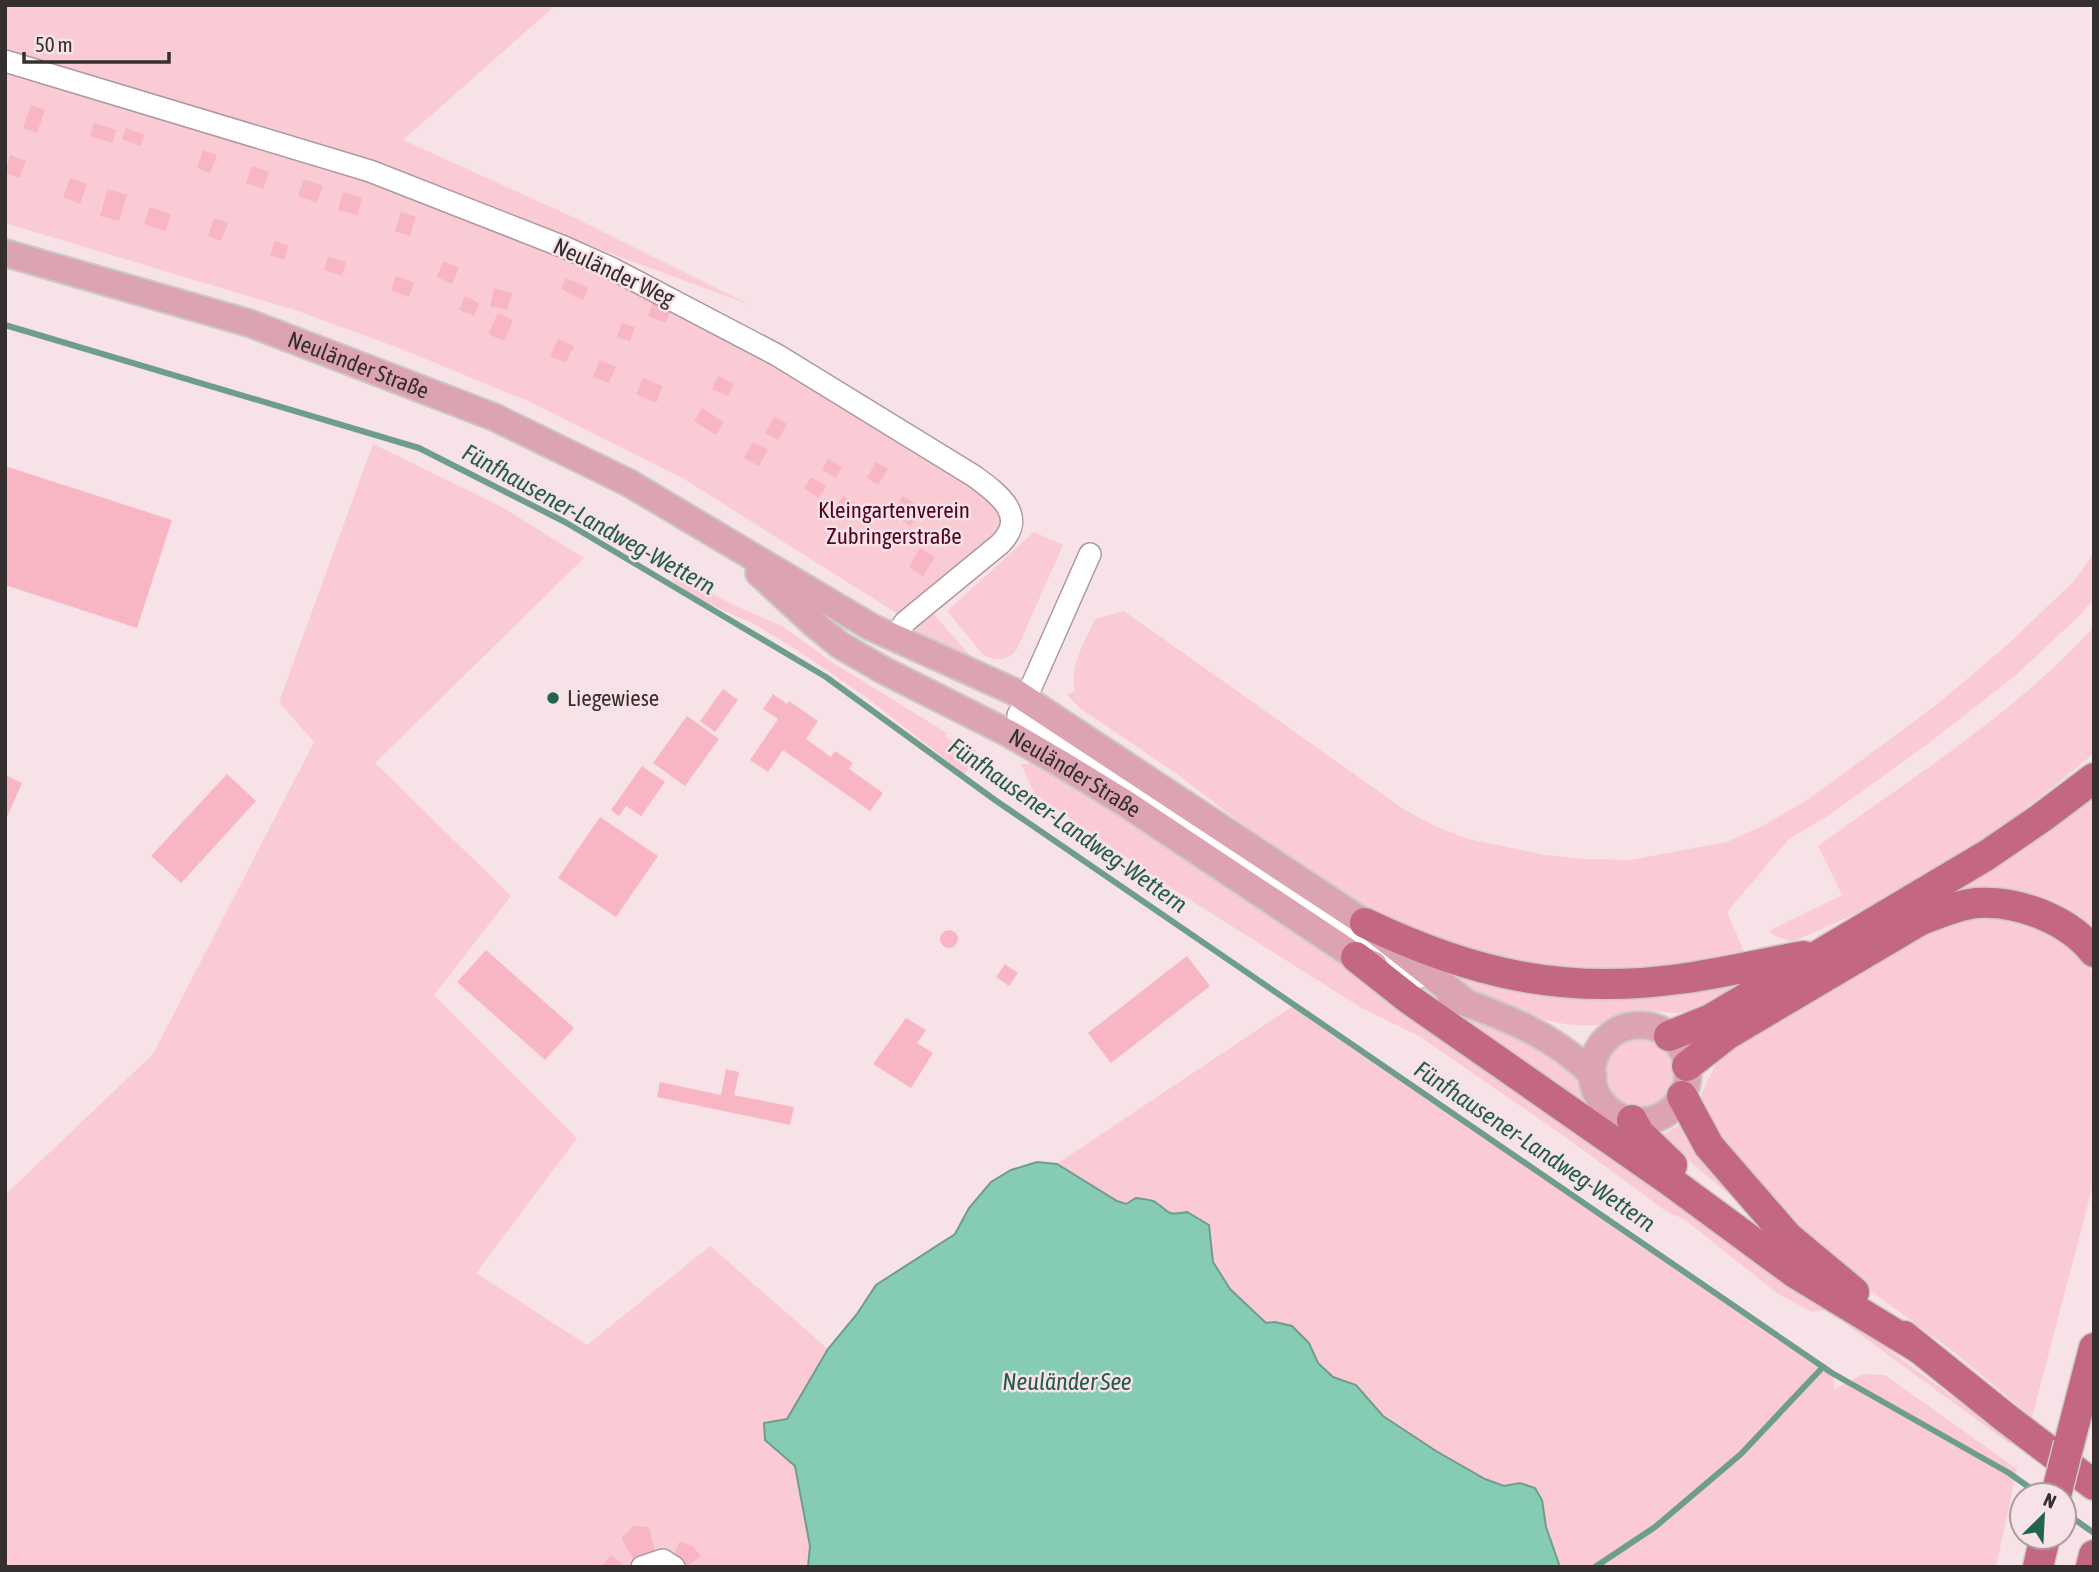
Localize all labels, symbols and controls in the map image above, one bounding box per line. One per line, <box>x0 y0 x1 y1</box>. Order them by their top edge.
scale bar <box>24 21 170 65</box>
text: 50 m <box>35 32 73 56</box>
street label: Neuländer Weg <box>549 233 679 311</box>
street label: Neuländer Straße <box>284 326 433 404</box>
water label: Fünfhausener-Landweg-Wettern <box>458 438 720 600</box>
park label: Kleingartenverein Zubringerstraße <box>818 497 970 549</box>
place label: Liegewiese <box>567 685 659 711</box>
marker: Liegewiese <box>545 690 561 706</box>
street label: Neuländer Straße <box>1004 723 1146 823</box>
water label: Fünfhausener-Landweg-Wettern <box>944 732 1193 918</box>
water label: Fünfhausener-Landweg-Wettern <box>1409 1055 1661 1237</box>
water label: Neuländer See <box>1002 1368 1132 1395</box>
north arrow <box>2008 1481 2078 1551</box>
text: N <box>2040 1488 2060 1513</box>

